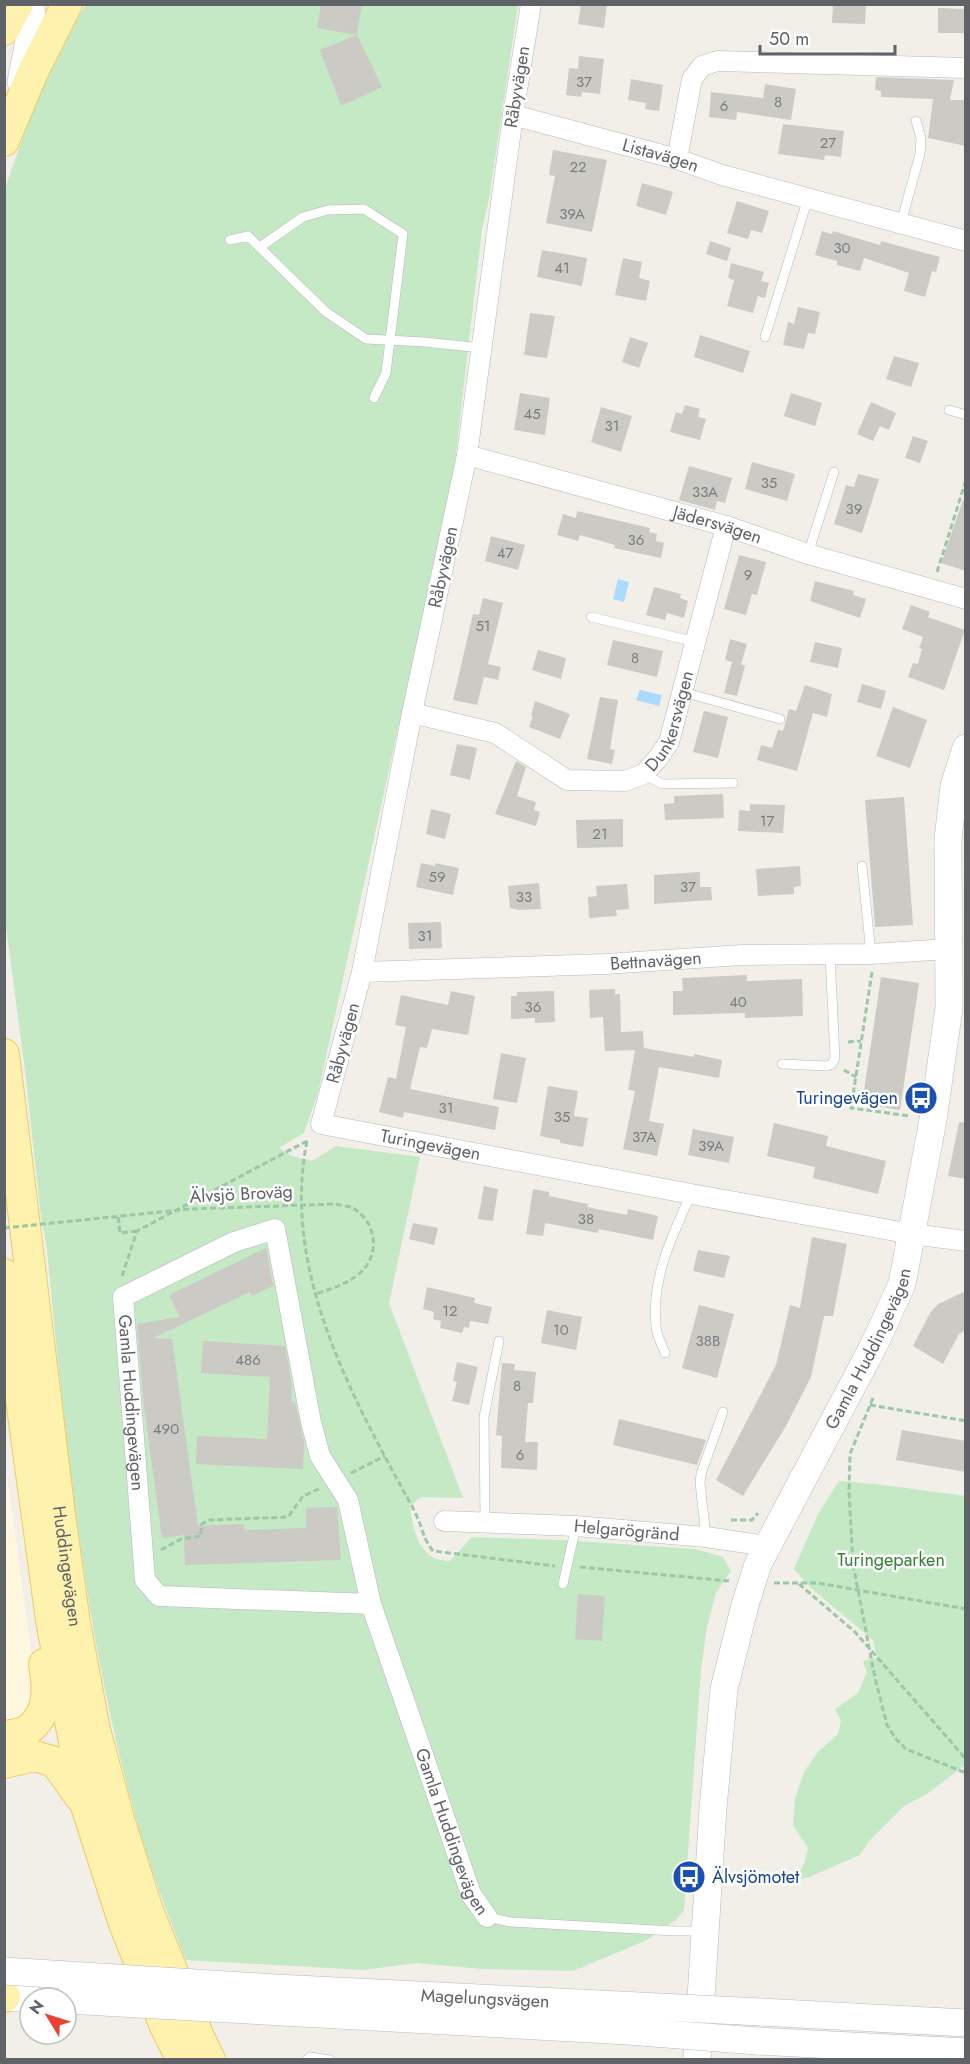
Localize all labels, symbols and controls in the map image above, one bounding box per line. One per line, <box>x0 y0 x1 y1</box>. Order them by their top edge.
scale bar <box>760 18 895 56</box>
text: 50 m <box>769 26 809 52</box>
street label: Råbyvägen <box>498 44 536 130</box>
house number: 37 <box>576 71 592 93</box>
house number: 8 <box>774 91 782 113</box>
house number: 6 <box>720 95 728 117</box>
street label: Listavägen <box>619 132 703 179</box>
house number: 27 <box>820 132 836 154</box>
house number: 22 <box>569 156 587 178</box>
house number: 39A <box>559 203 585 225</box>
house number: 30 <box>833 237 851 259</box>
house number: 41 <box>554 257 570 279</box>
house number: 45 <box>523 403 541 425</box>
house number: 31 <box>605 415 619 437</box>
house number: 35 <box>761 472 777 494</box>
house number: 33A <box>692 481 718 503</box>
house number: 39 <box>846 498 862 520</box>
street label: Jädersvägen <box>668 499 765 550</box>
street label: Råbyvägen <box>422 524 464 610</box>
house number: 36 <box>628 529 644 551</box>
house number: 47 <box>497 542 513 564</box>
house number: 9 <box>744 564 752 586</box>
house number: 51 <box>475 615 491 637</box>
house number: 8 <box>631 647 639 669</box>
street label: Dunkersvägen <box>639 668 700 777</box>
house number: 17 <box>760 810 774 832</box>
house number: 21 <box>592 823 608 845</box>
house number: 59 <box>428 866 446 888</box>
house number: 37 <box>680 876 696 898</box>
house number: 33 <box>516 886 532 908</box>
house number: 31 <box>418 925 432 947</box>
street label: Bettnavägen <box>609 945 702 977</box>
house number: 40 <box>729 991 747 1013</box>
house number: 36 <box>525 996 541 1018</box>
street label: Råbyvägen <box>320 1000 366 1086</box>
bus stop icon: Turingevägen <box>903 1080 939 1116</box>
place label: Turingevägen <box>796 1085 898 1111</box>
house number: 31 <box>439 1097 453 1119</box>
house number: 35 <box>554 1106 570 1128</box>
street label: Turingevägen <box>378 1122 483 1167</box>
house number: 37A <box>632 1126 656 1148</box>
house number: 39A <box>698 1135 724 1157</box>
street label: Älvsjö Broväg <box>189 1178 293 1210</box>
house number: 38 <box>578 1208 594 1230</box>
street label: Gamla Huddingevägen <box>819 1266 918 1434</box>
house number: 12 <box>442 1300 458 1322</box>
street label: Gamla Huddingevägen <box>111 1313 151 1492</box>
house number: 10 <box>553 1319 569 1341</box>
house number: 38B <box>696 1330 720 1352</box>
house number: 486 <box>235 1349 261 1371</box>
house number: 8 <box>513 1375 521 1397</box>
house number: 490 <box>153 1418 179 1440</box>
house number: 6 <box>516 1444 524 1466</box>
street label: Huddingevägen <box>46 1504 88 1628</box>
street label: Helgarögränd <box>573 1513 681 1548</box>
park label: Turingeparken <box>837 1547 945 1573</box>
street label: Gamla Huddingevägen <box>409 1745 495 1921</box>
bus stop icon: Älvsjömotet <box>671 1859 707 1895</box>
place label: Älvsjömotet <box>712 1864 800 1890</box>
street label: Magelungsvägen <box>420 1982 550 2015</box>
north arrow <box>18 1986 78 2046</box>
text: N <box>24 1995 50 2019</box>

